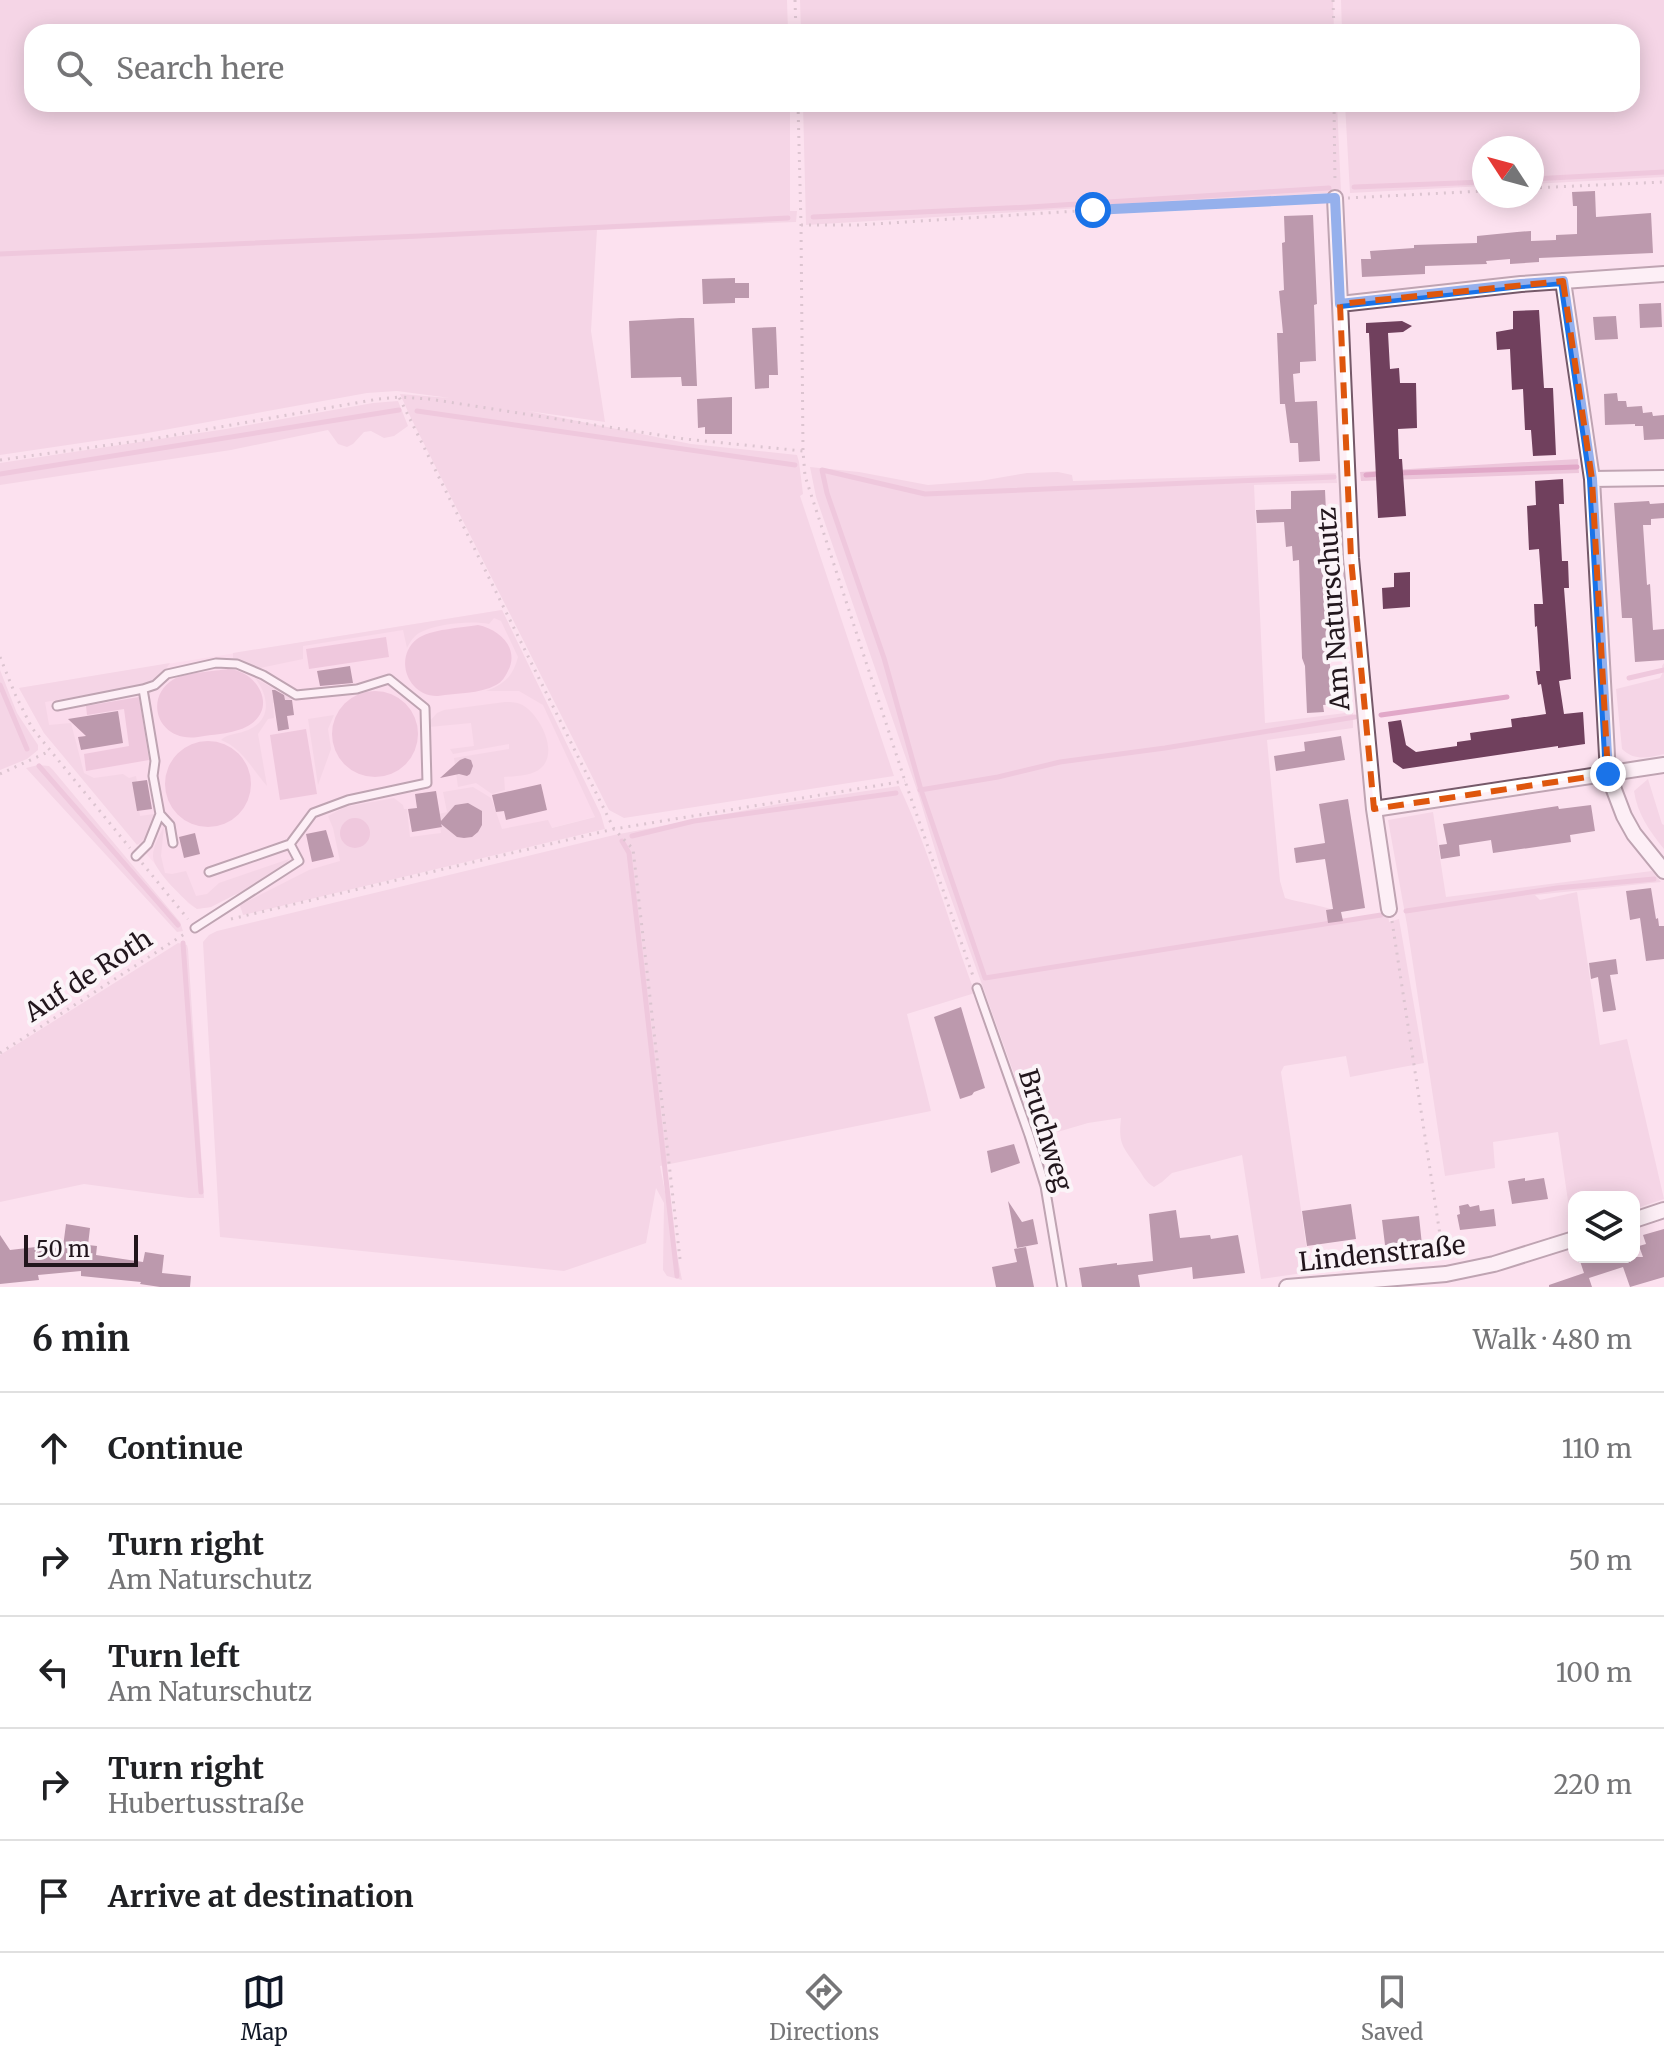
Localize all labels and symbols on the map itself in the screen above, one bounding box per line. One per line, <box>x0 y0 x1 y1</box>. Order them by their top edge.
north arrow <box>1472 136 1544 208</box>
route start <box>1075 192 1111 228</box>
street label: Am Naturschutz <box>1309 506 1357 713</box>
route end <box>1590 756 1626 792</box>
street label: Auf de Roth <box>17 921 158 1029</box>
street label: Bruchweg <box>1012 1065 1080 1195</box>
street label: Lindenstraße <box>1297 1228 1467 1278</box>
scale bar <box>24 1231 138 1267</box>

